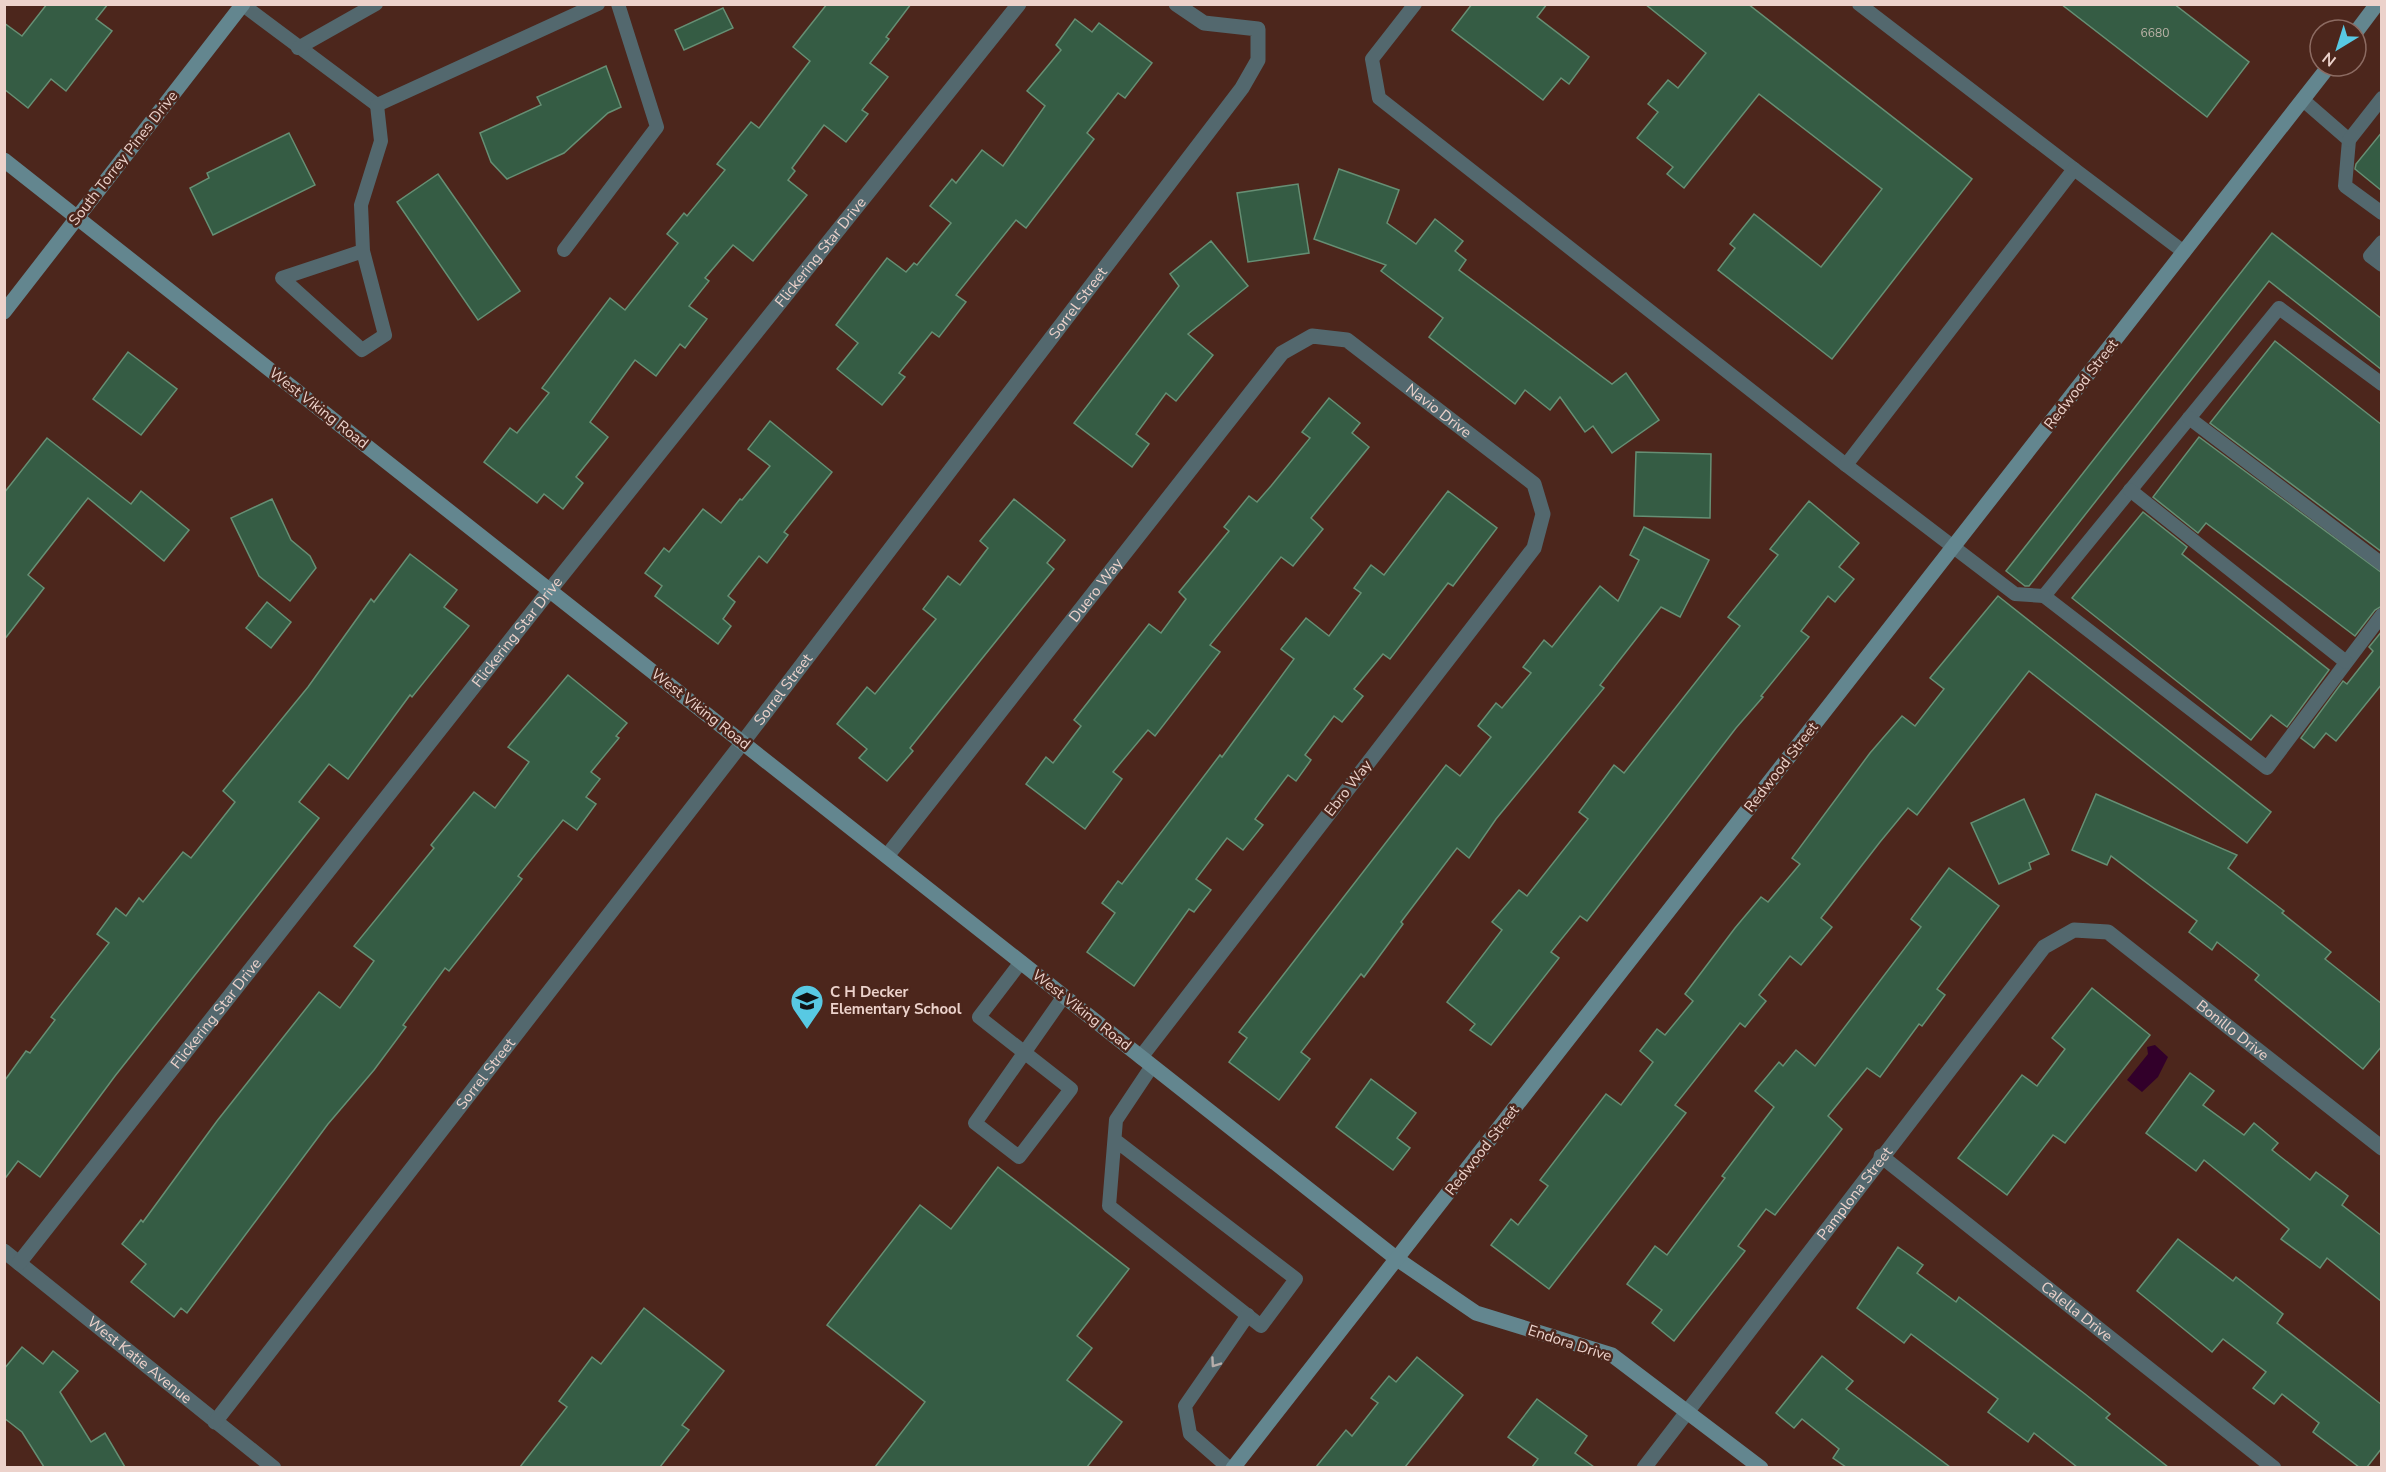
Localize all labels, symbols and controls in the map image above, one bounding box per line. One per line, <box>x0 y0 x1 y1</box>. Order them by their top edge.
north arrow <box>2308 18 2368 78</box>
house number: 6680 <box>2141 25 2169 41</box>
text: N <box>2318 47 2341 71</box>
street label: South Torrey Pines Drive <box>64 86 182 230</box>
street label: Flickering Star Drive <box>770 193 871 311</box>
street label: Sorrel Street <box>1044 262 1112 343</box>
street label: Redwood Street <box>2039 334 2123 433</box>
street label: West Viking Road <box>265 363 373 453</box>
street label: Navio Drive <box>1402 379 1476 442</box>
street label: Duero Way <box>1064 554 1127 626</box>
street label: Flickering Star Drive <box>467 572 567 691</box>
street label: Sorrel Street <box>749 649 817 730</box>
street label: West Viking Road <box>647 664 755 754</box>
street label: Redwood Street <box>1739 717 1823 816</box>
street label: Ebro Way <box>1320 756 1376 820</box>
street label: Flickering Star Drive <box>166 954 266 1073</box>
street label: West Viking Road <box>1028 965 1136 1055</box>
place label: C H Decker Elementary School <box>830 982 962 1019</box>
school or university icon: C H Decker Elementary School <box>789 983 825 1030</box>
street label: Bonillo Drive <box>2192 995 2273 1065</box>
street label: Sorrel Street <box>451 1033 520 1114</box>
street label: Redwood Street <box>1440 1100 1524 1199</box>
street label: Pamplona Street <box>1812 1142 1897 1244</box>
street label: Calella Drive <box>2037 1277 2117 1346</box>
street label: West Katie Avenue <box>83 1312 196 1408</box>
street label: Endora Drive <box>1526 1320 1614 1366</box>
one-way arrow <box>1211 1357 1222 1368</box>

